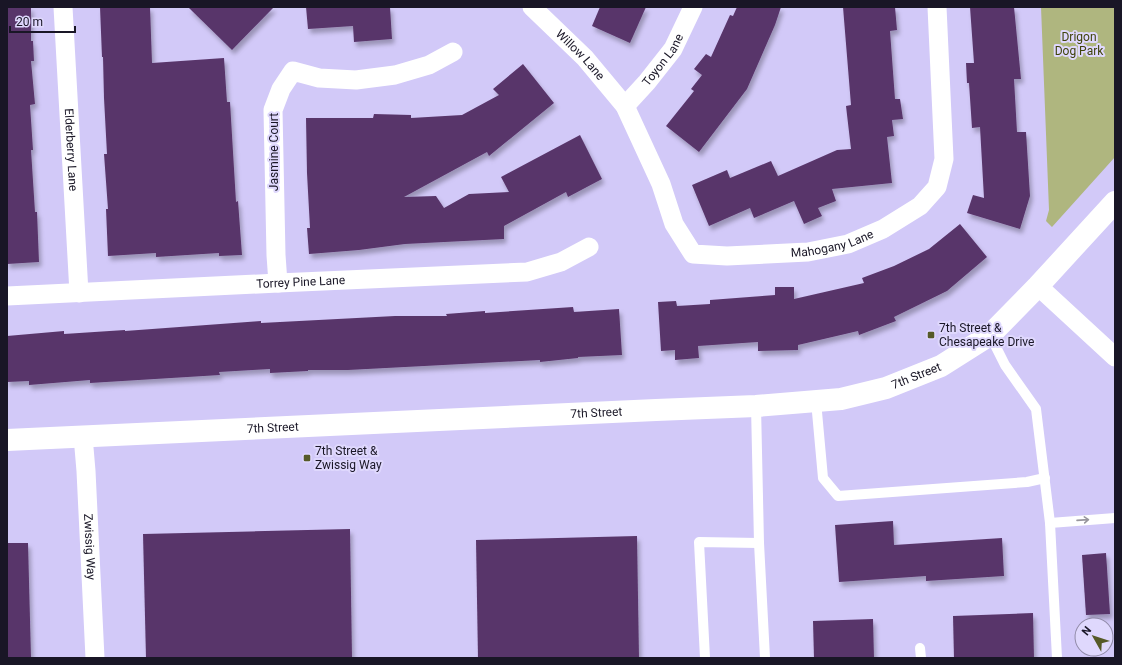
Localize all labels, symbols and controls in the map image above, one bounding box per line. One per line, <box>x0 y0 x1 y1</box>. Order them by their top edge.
scale bar <box>10 8 75 34</box>
text: 20 m <box>16 15 43 29</box>
street label: Willow Lane <box>553 27 607 83</box>
park label: Drigon Dog Park <box>1055 30 1104 58</box>
street label: Toyon Lane <box>639 31 686 89</box>
street label: Elderberry Lane <box>62 108 80 192</box>
street label: Jasmine Court <box>267 113 281 191</box>
street label: Mahogany Lane <box>790 227 876 260</box>
street label: Torrey Pine Lane <box>256 273 345 291</box>
place label: 7th Street & Chesapeake Drive <box>939 321 1034 349</box>
marker: 7th Street & Chesapeake Drive <box>926 330 936 340</box>
street label: 7th Street <box>890 360 943 392</box>
street label: 7th Street <box>570 405 623 421</box>
street label: 7th Street <box>246 420 299 436</box>
place label: 7th Street & Zwissig Way <box>315 444 382 472</box>
marker: 7th Street & Zwissig Way <box>302 453 312 463</box>
street label: Zwissig Way <box>81 513 98 581</box>
one-way arrow <box>1076 517 1089 524</box>
north arrow <box>1074 617 1114 657</box>
text: N <box>1079 624 1094 638</box>

